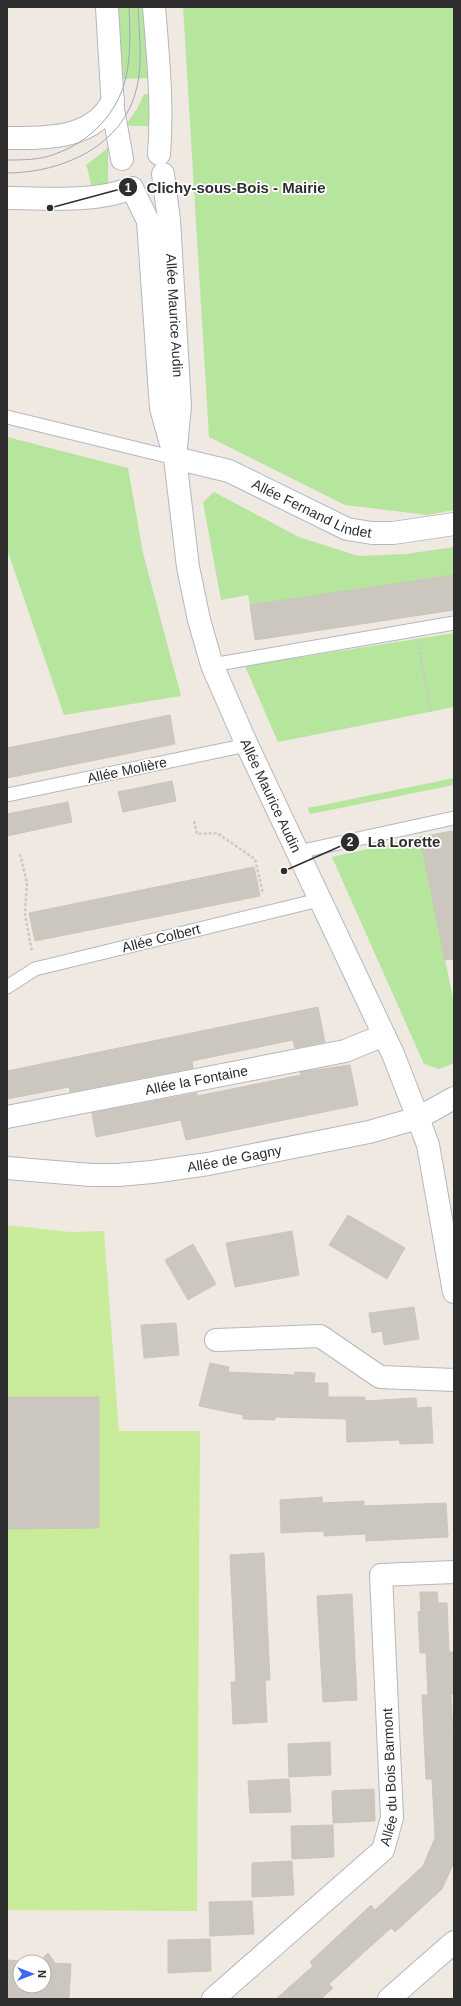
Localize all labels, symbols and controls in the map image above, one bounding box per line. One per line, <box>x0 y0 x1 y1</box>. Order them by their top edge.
callout: Clichy-sous-Bois - Mairie <box>118 174 333 201</box>
text: Clichy-sous-Bois - Mairie <box>146 179 326 196</box>
text: 1 <box>125 181 132 195</box>
street label: Allée Maurice Audin <box>163 253 186 378</box>
street label: Allée Fernand Lindet <box>249 476 373 541</box>
street label: Allée Maurice Audin <box>237 736 305 855</box>
street label: Allée Molière <box>86 754 168 786</box>
callout: La Lorette <box>340 828 448 855</box>
text: La Lorette <box>368 833 440 850</box>
text: 2 <box>347 835 354 849</box>
street label: Allée Colbert <box>120 921 202 955</box>
street label: Allée la Fontaine <box>144 1062 249 1098</box>
street label: Allée de Gagny <box>186 1142 283 1175</box>
street label: Allée du Bois Barmont <box>377 1708 400 1848</box>
north arrow <box>12 1954 52 1994</box>
text: N <box>36 1970 48 1978</box>

